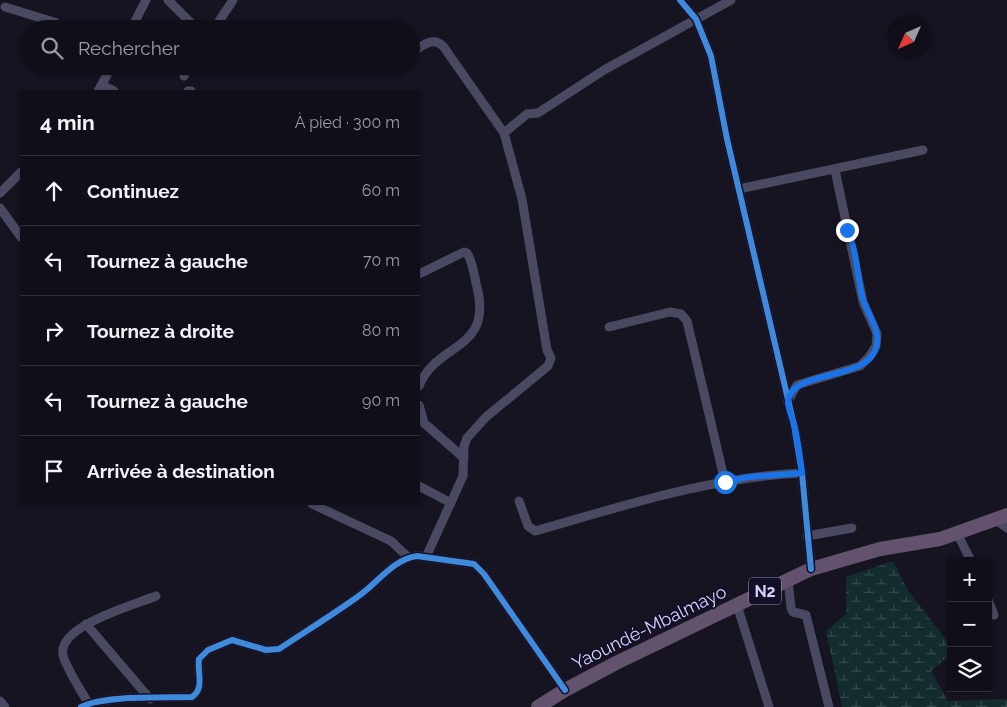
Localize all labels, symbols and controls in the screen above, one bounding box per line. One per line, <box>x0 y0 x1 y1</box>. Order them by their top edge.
north arrow <box>887 15 932 60</box>
search box <box>20 20 420 75</box>
icon: search <box>38 34 66 62</box>
text: Rechercher <box>78 37 180 59</box>
text: 4 min <box>40 110 95 135</box>
text: À pied · 300 m <box>295 113 400 132</box>
icon: ahead <box>40 177 68 205</box>
text: Continuez <box>87 180 179 202</box>
text: 60 m <box>362 181 400 200</box>
route end <box>836 219 859 242</box>
icon: left <box>40 247 68 275</box>
text: Tournez à gauche <box>87 250 248 272</box>
text: 70 m <box>363 251 400 270</box>
icon: right <box>40 317 68 345</box>
text: Tournez à droite <box>87 320 234 342</box>
text: 80 m <box>362 321 400 340</box>
icon: left <box>40 387 68 415</box>
text: Tournez à gauche <box>87 390 248 412</box>
text: 90 m <box>362 391 400 410</box>
icon: arrive <box>40 457 68 485</box>
text: Arrivée à destination <box>87 460 275 482</box>
route start <box>714 471 737 494</box>
map controls <box>947 557 992 692</box>
button: + <box>947 557 992 602</box>
road number: N2 <box>749 578 781 604</box>
street label: Yaoundé-Mbalmayo <box>568 580 730 673</box>
button: − <box>947 602 992 647</box>
button: layers <box>947 647 992 692</box>

